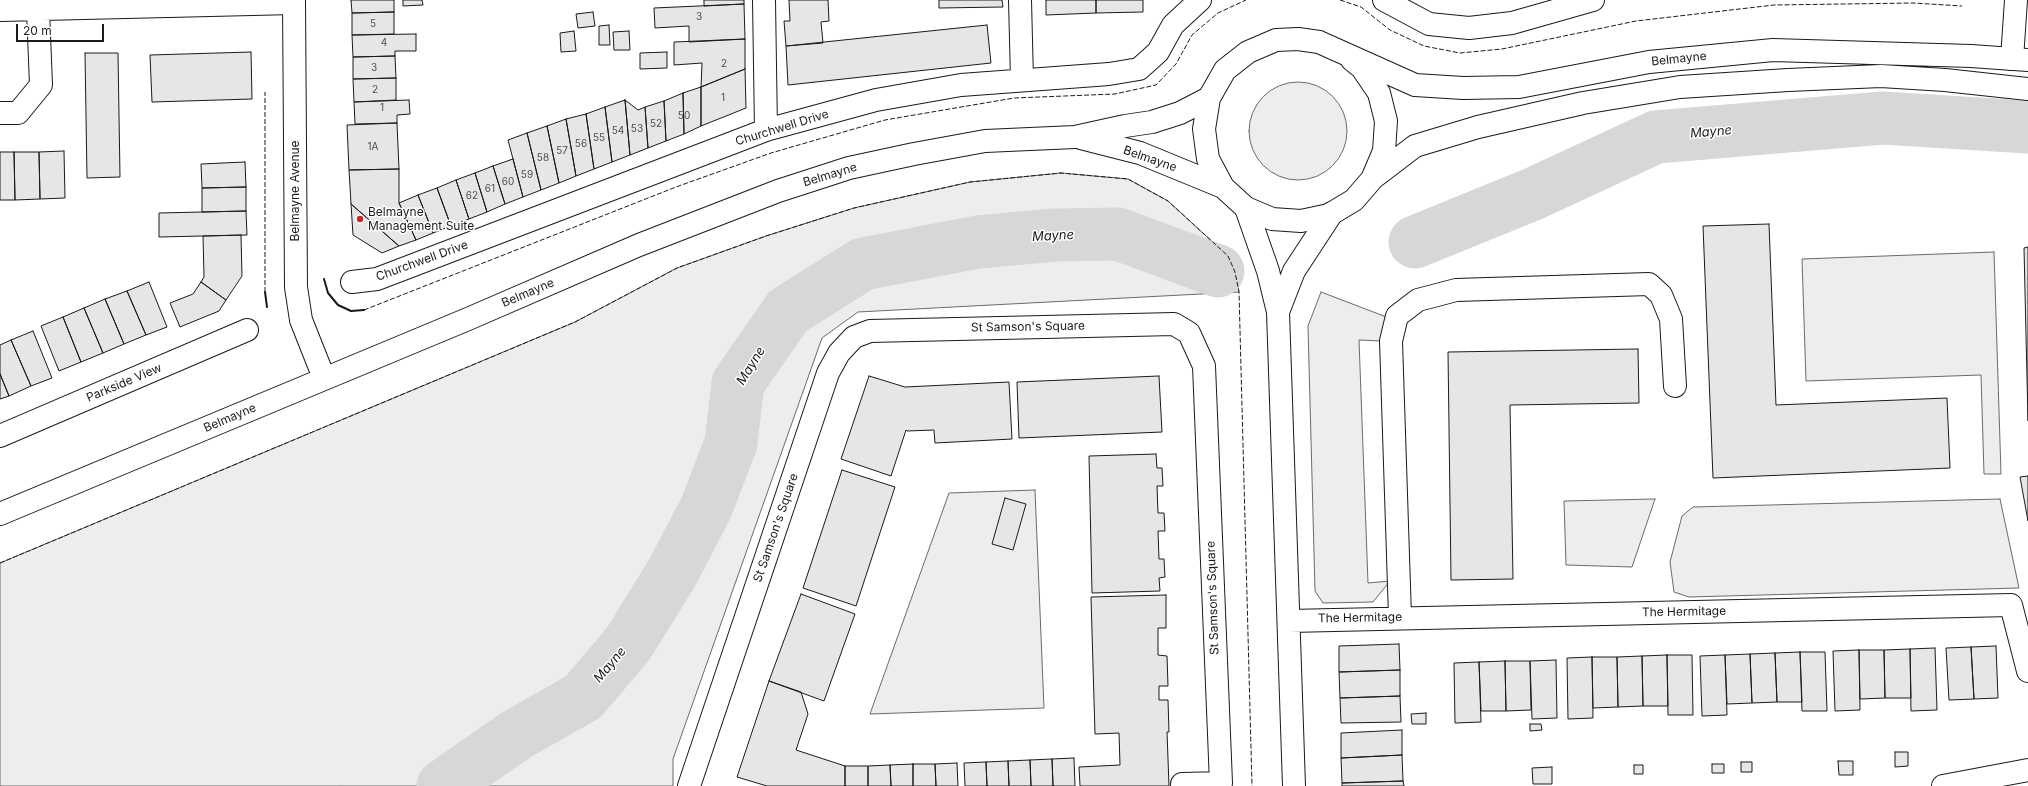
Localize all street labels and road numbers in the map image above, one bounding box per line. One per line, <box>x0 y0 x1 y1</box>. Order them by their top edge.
street label: Belmayne <box>1651 49 1707 69</box>
street label: Churchwell Drive <box>734 107 830 149</box>
street label: Belmayne Avenue <box>288 140 302 242</box>
street label: Belmayne <box>1121 143 1179 175</box>
street label: Belmayne <box>801 160 859 190</box>
street label: Churchwell Drive <box>374 238 470 284</box>
street label: Belmayne <box>500 275 556 311</box>
street label: St Samson's Square <box>971 319 1085 335</box>
street label: Parkside View <box>84 361 164 405</box>
street label: Belmayne <box>202 400 258 436</box>
street label: St Samson's Square <box>751 472 801 584</box>
street label: St Samson's Square <box>1204 541 1222 655</box>
street label: The Hermitage <box>1642 604 1726 620</box>
street label: The Hermitage <box>1318 610 1402 626</box>

